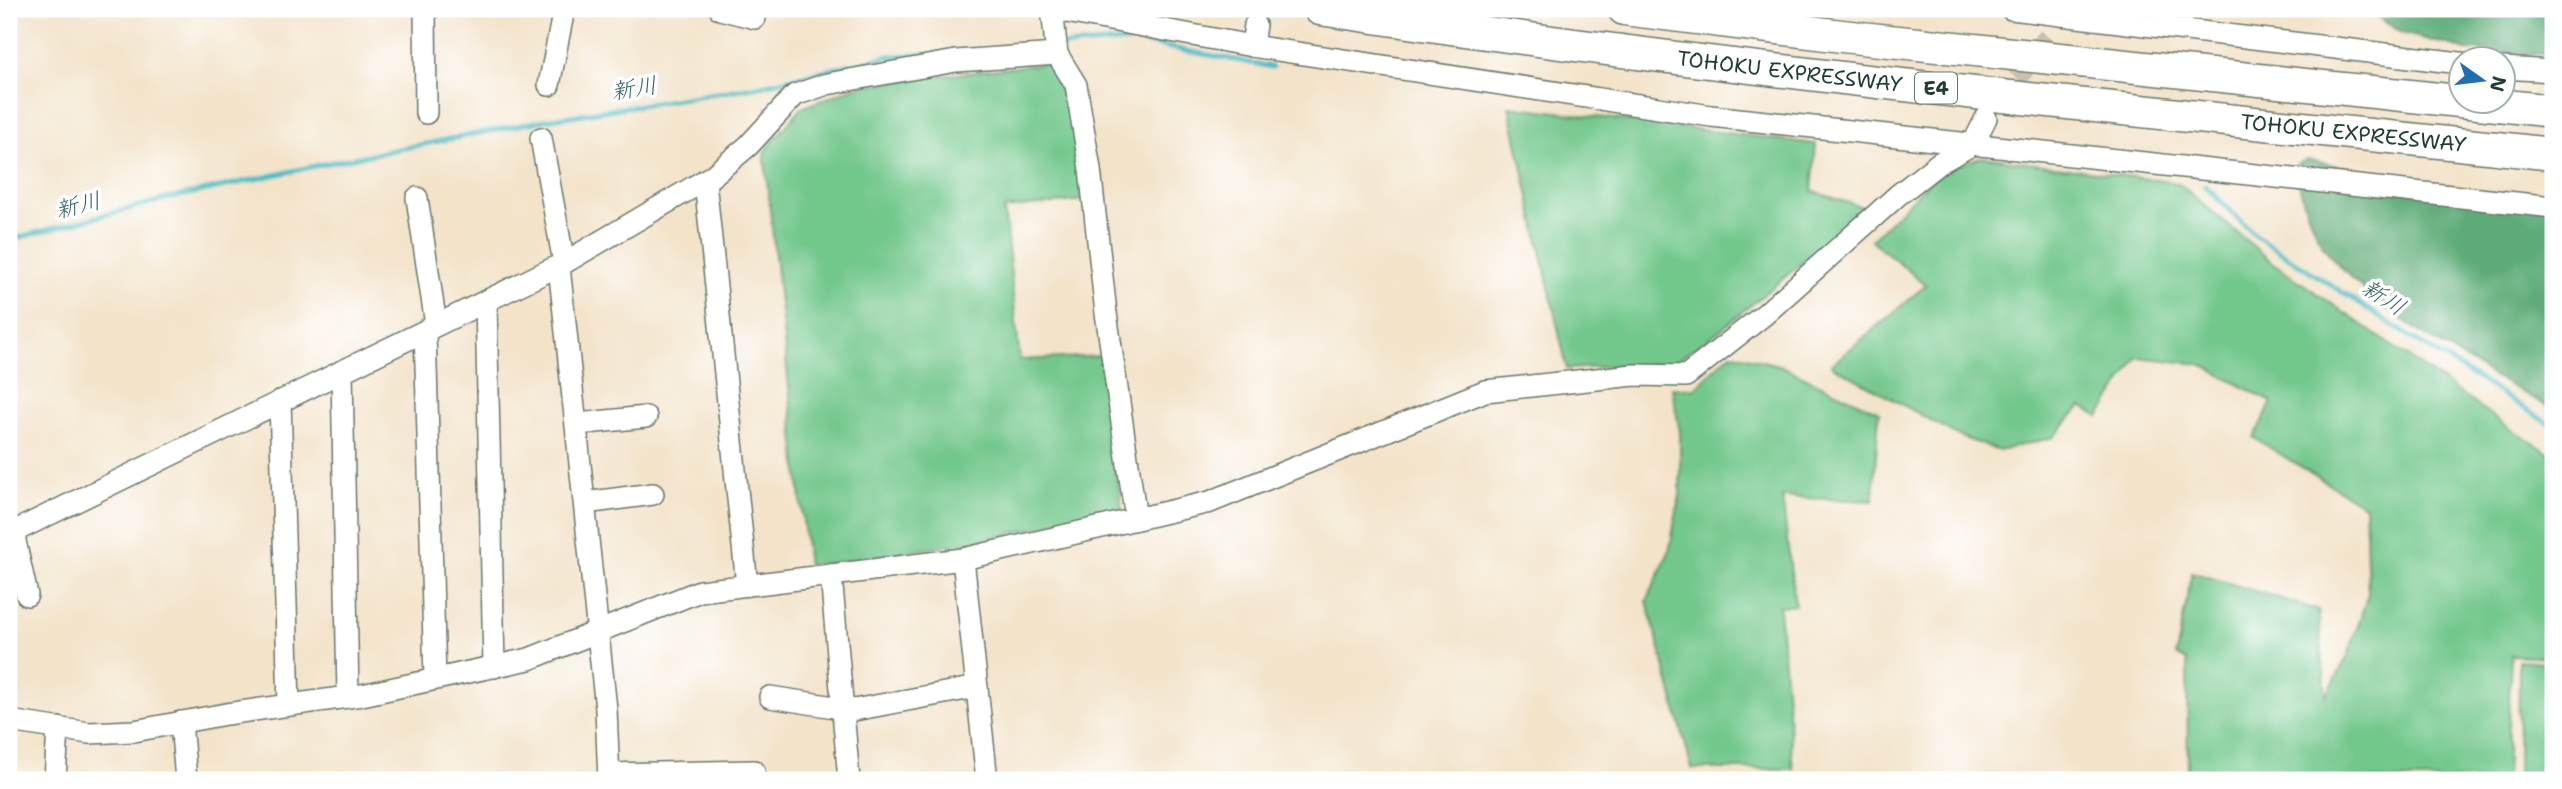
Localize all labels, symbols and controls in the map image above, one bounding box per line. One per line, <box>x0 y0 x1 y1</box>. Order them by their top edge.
street label: TOHOKU EXPRESSWAY <box>1676 44 1904 99</box>
north arrow <box>2446 46 2516 116</box>
water label: 新川 <box>609 70 659 106</box>
road number: E4 <box>1915 72 1957 104</box>
text: N <box>2484 74 2512 94</box>
street label: TOHOKU EXPRESSWAY <box>2239 108 2468 159</box>
water label: 新川 <box>52 185 104 225</box>
water label: 新川 <box>2357 272 2411 322</box>

